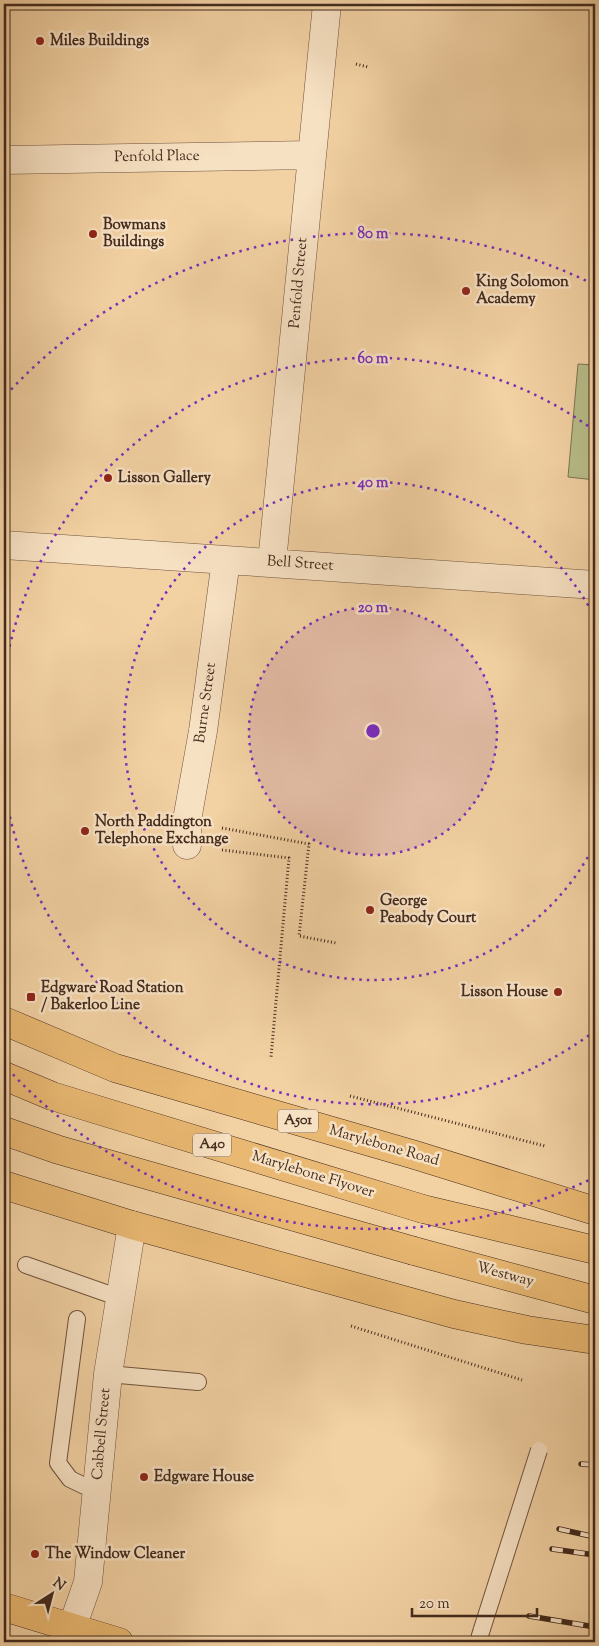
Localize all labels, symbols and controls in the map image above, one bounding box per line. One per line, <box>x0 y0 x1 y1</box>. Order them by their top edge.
place label: Miles Buildings <box>50 31 149 52</box>
marker: Miles Buildings <box>34 35 46 47</box>
street label: Penfold Place <box>114 146 200 168</box>
place label: Bowmans Buildings <box>103 215 166 253</box>
text: 80 m <box>357 224 389 245</box>
marker: Bowmans Buildings <box>87 228 99 240</box>
street label: Penfold Street <box>285 237 313 329</box>
place label: King Solomon Academy <box>476 272 569 310</box>
marker: King Solomon Academy <box>460 285 472 297</box>
text: 60 m <box>358 349 389 370</box>
place label: Lisson Gallery <box>118 468 211 489</box>
marker: Lisson Gallery <box>102 472 114 484</box>
text: 40 m <box>357 473 389 494</box>
street label: Bell Street <box>266 551 334 577</box>
text: 20 m <box>358 598 389 619</box>
street label: Burne Street <box>190 661 222 745</box>
centre of rings <box>364 722 382 740</box>
place label: North Paddington Telephone Exchange <box>95 812 229 850</box>
marker: North Paddington Telephone Exchange <box>79 825 91 837</box>
place label: George Peabody Court <box>380 891 477 929</box>
marker: George Peabody Court <box>364 904 376 916</box>
place label: Edgware Road Station / Bakerloo Line <box>41 978 184 1016</box>
place label: Lisson House <box>461 982 548 1003</box>
marker: Lisson House <box>552 986 564 998</box>
marker: Edgware Road Station / Bakerloo Line <box>25 991 37 1003</box>
road number: A501 <box>278 1110 318 1132</box>
street label: Marylebone Road <box>327 1120 442 1172</box>
road number: A40 <box>193 1134 231 1156</box>
street label: Marylebone Flyover <box>249 1146 377 1204</box>
street label: Westway <box>474 1257 537 1293</box>
street label: Cabbell Street <box>88 1387 116 1481</box>
place label: Edgware House <box>154 1467 254 1488</box>
marker: Edgware House <box>138 1471 150 1483</box>
place label: The Window Cleaner <box>45 1544 185 1565</box>
marker: The Window Cleaner <box>29 1548 41 1560</box>
north arrow <box>28 1568 78 1618</box>
text: N <box>48 1574 69 1596</box>
scale bar <box>412 1586 536 1618</box>
text: 20 m <box>419 1594 450 1615</box>

